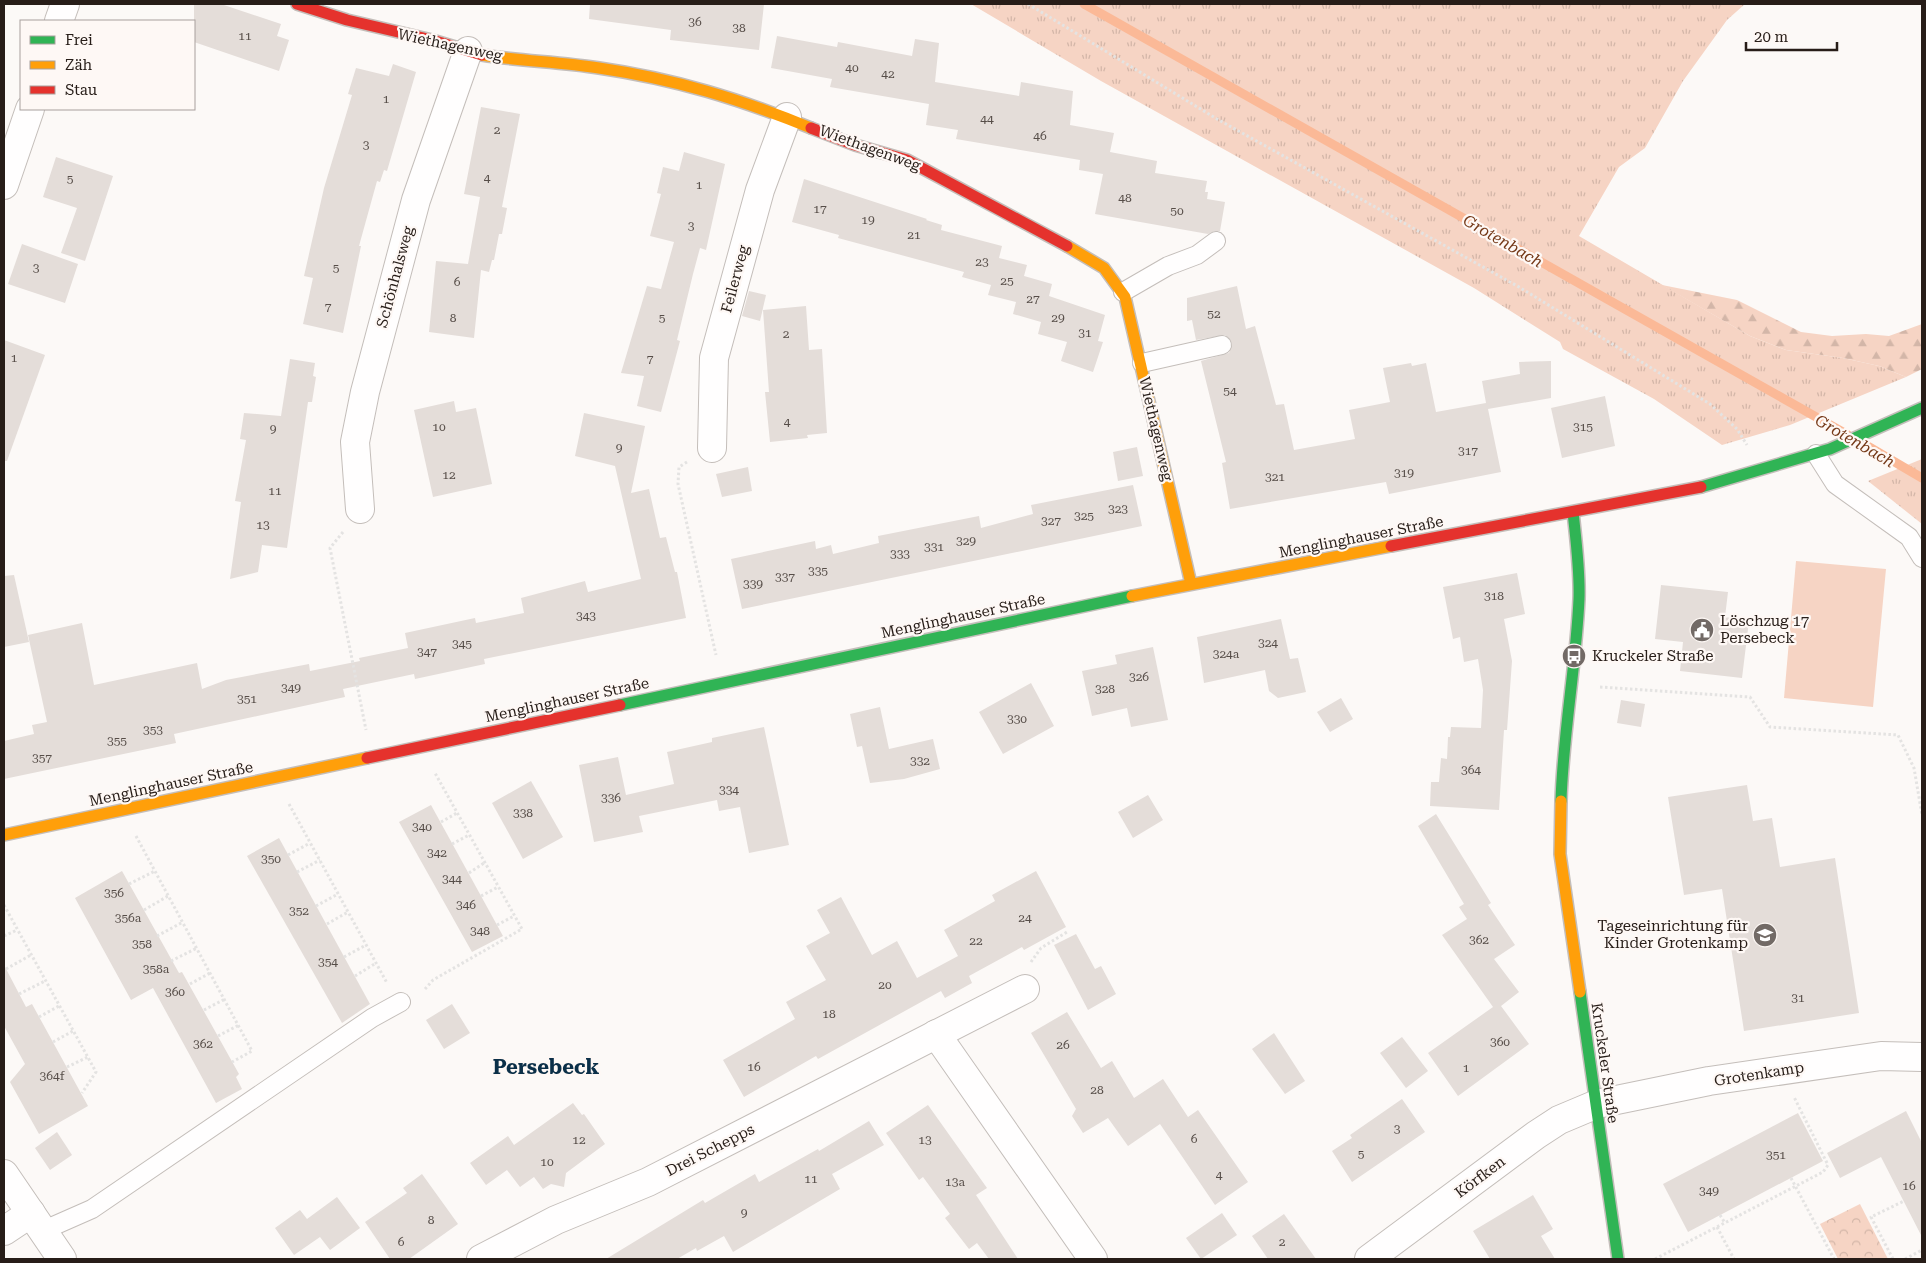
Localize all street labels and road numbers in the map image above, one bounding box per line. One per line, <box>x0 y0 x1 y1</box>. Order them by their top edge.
street label: Wiethagenweg <box>396 25 504 65</box>
street label: Wiethagenweg <box>817 121 923 175</box>
street label: Schönhalsweg <box>373 224 417 330</box>
street label: Feilerweg <box>717 243 753 315</box>
street label: Wiethagenweg <box>1135 375 1177 483</box>
street label: Menglinghauser Straße <box>1277 512 1445 562</box>
street label: Menglinghauser Straße <box>879 590 1047 642</box>
street label: Menglinghauser Straße <box>483 674 651 726</box>
street label: Menglinghauser Straße <box>87 758 255 810</box>
street label: Kruckeler Straße <box>1588 1002 1622 1124</box>
street label: Grotenkamp <box>1713 1058 1805 1090</box>
street label: Drei Schepps <box>663 1120 757 1180</box>
street label: Körfken <box>1451 1152 1509 1202</box>

